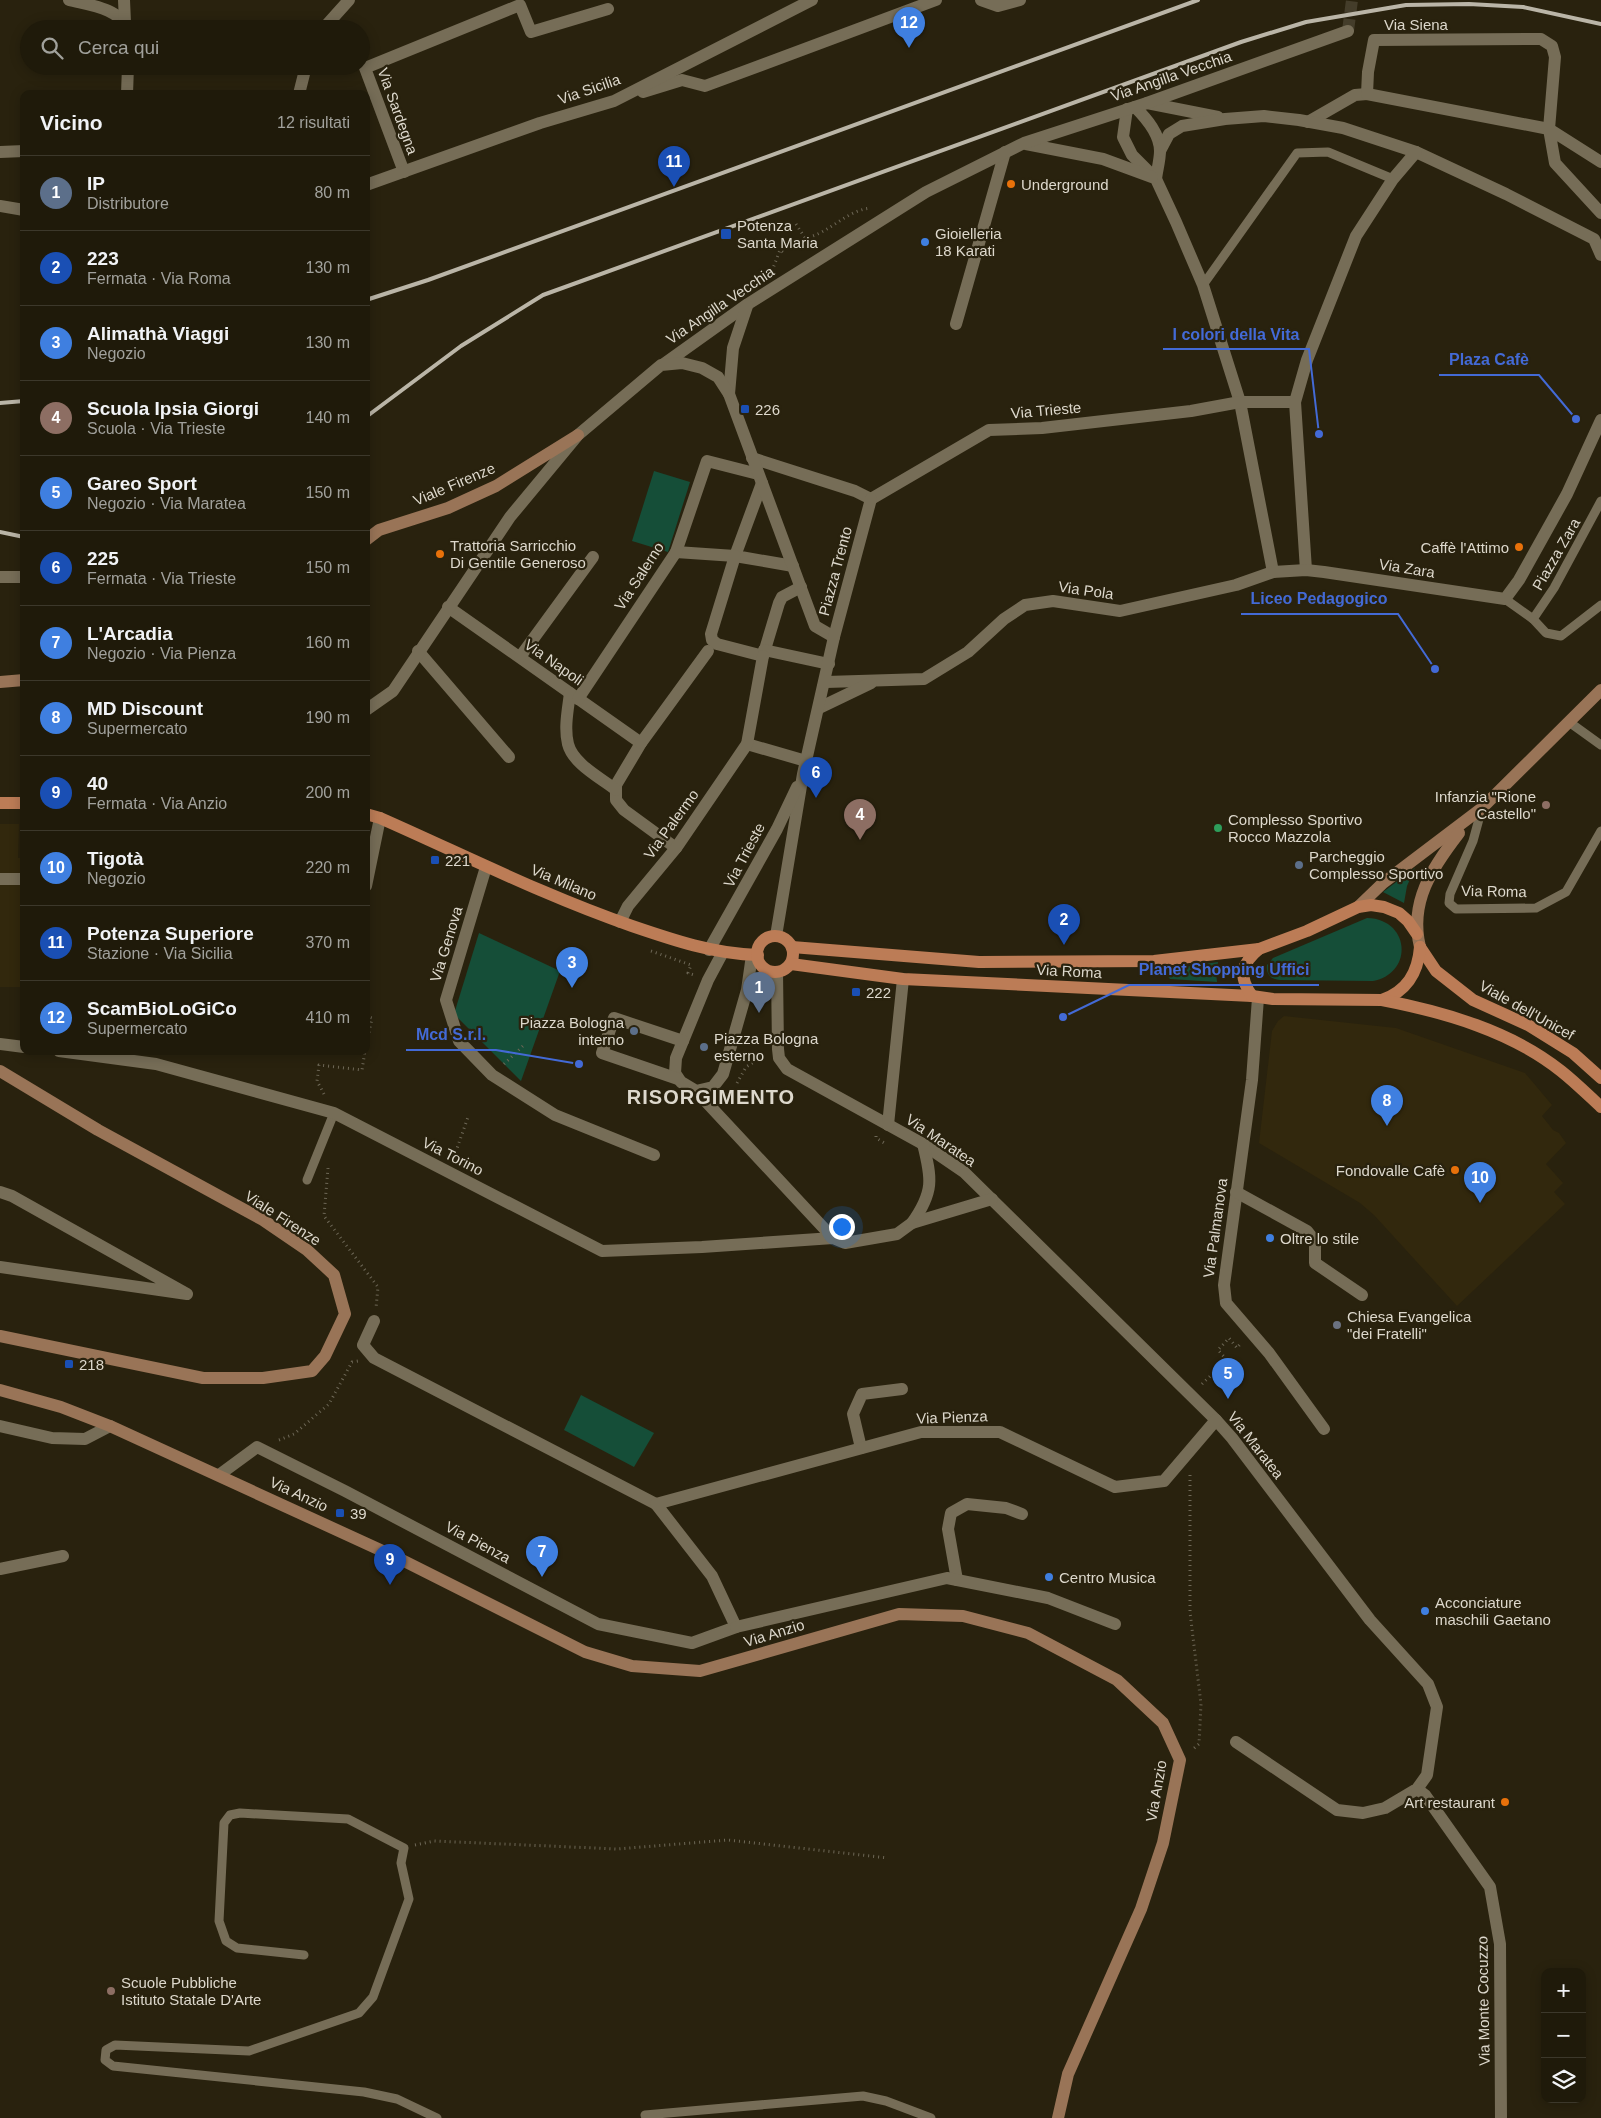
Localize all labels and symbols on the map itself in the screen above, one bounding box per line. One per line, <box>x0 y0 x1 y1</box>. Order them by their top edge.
pin: 12 <box>893 7 925 48</box>
street label: Via Siena <box>1384 16 1449 33</box>
street label: Via Angilla Vecchia <box>1108 47 1234 105</box>
street label: Via Sardegna <box>375 66 422 157</box>
street label: Via Sicilia <box>556 70 623 108</box>
pin: 11 <box>658 146 690 187</box>
place label: Underground <box>1021 176 1109 193</box>
marker: Underground <box>1005 178 1017 190</box>
place label: Potenza Santa Maria <box>737 217 819 251</box>
place label: Gioielleria 18 Karati <box>935 225 1002 259</box>
marker: Potenza Santa Maria <box>719 227 733 241</box>
marker: Gioielleria 18 Karati <box>919 236 931 248</box>
street label: Via Angilla Vecchia <box>663 262 778 347</box>
callout: I colori della Vita <box>1163 318 1309 349</box>
text: I colori della Vita <box>1173 326 1300 343</box>
callout: Plaza Cafè <box>1439 344 1539 375</box>
text: Plaza Cafè <box>1449 351 1529 368</box>
street label: Via Trieste <box>1010 398 1082 422</box>
place label: 226 <box>755 401 780 418</box>
marker: 226 <box>739 403 751 415</box>
street label: Viale Firenze <box>411 459 497 509</box>
street label: Piazza Zara <box>1529 515 1584 593</box>
street label: Piazza Trento <box>815 525 855 617</box>
place label: Trattoria Sarricchio Di Gentile Generoso <box>450 537 586 571</box>
street label: Via Salerno <box>611 539 667 613</box>
place label: Caffè l'Attimo <box>1421 539 1509 556</box>
marker: Caffè l'Attimo <box>1513 541 1525 553</box>
marker: Trattoria Sarricchio Di Gentile Generoso <box>434 548 446 560</box>
street label: Via Zara <box>1378 555 1437 581</box>
street label: Via Pola <box>1057 578 1115 602</box>
callout: Liceo Pedagogico <box>1241 583 1398 614</box>
text: Liceo Pedagogico <box>1251 590 1388 607</box>
street label: Via Napoli <box>521 636 587 688</box>
pin: 6 <box>800 757 832 798</box>
street label: Via Palermo <box>640 786 702 862</box>
place label: Infanzia "Rione Castello" <box>1435 788 1536 822</box>
pin: 4 <box>844 799 876 840</box>
marker: Infanzia "Rione Castello" <box>1540 799 1552 811</box>
place label: Complesso Sportivo Rocco Mazzola <box>1228 811 1362 845</box>
street label: Via Trieste <box>720 820 768 890</box>
marker: Complesso Sportivo Rocco Mazzola <box>1212 822 1224 834</box>
place label: Parcheggio Complesso Sportivo <box>1309 848 1443 882</box>
place label: 221 <box>445 852 470 869</box>
marker: 221 <box>429 854 441 866</box>
marker: Parcheggio Complesso Sportivo <box>1293 859 1305 871</box>
street label: Via Milano <box>529 861 599 903</box>
street label: Via Roma <box>1461 882 1528 900</box>
street label: Via Genova <box>426 904 466 984</box>
pin: 2 <box>1048 904 1080 945</box>
pin: 3 <box>556 947 588 988</box>
callout: Planet Shopping Uffici <box>1129 954 1319 985</box>
street label: Via Roma <box>1036 961 1103 981</box>
text: Planet Shopping Uffici <box>1139 961 1309 978</box>
pin: 1 <box>743 972 775 1013</box>
street label: Viale dell'Unicef <box>1477 977 1578 1044</box>
place label: 222 <box>866 984 891 1001</box>
marker: 222 <box>850 986 862 998</box>
place label: Piazza Bologna interno <box>520 1014 625 1048</box>
callout: Mcd S.r.l. <box>406 1019 496 1050</box>
marker: Piazza Bologna interno <box>628 1025 640 1037</box>
text: Mcd S.r.l. <box>416 1026 486 1043</box>
place label: Piazza Bologna esterno <box>714 1030 819 1064</box>
marker: Piazza Bologna esterno <box>698 1041 710 1053</box>
pin: 8 <box>1371 1085 1403 1126</box>
district label: RISORGIMENTO <box>627 1086 795 1108</box>
street label: Via Maratea <box>903 1110 980 1170</box>
street label: Via Torino <box>420 1133 486 1179</box>
place label: Fondovalle Cafè <box>1336 1162 1445 1179</box>
pin: 10 <box>1464 1162 1496 1203</box>
marker: Fondovalle Cafè <box>1449 1164 1461 1176</box>
street label: Via Palmanova <box>1200 1176 1231 1279</box>
street label: Viale Firenze <box>242 1187 324 1249</box>
your location <box>829 1214 855 1240</box>
place label: Oltre lo stile <box>1280 1230 1359 1247</box>
marker: Oltre lo stile <box>1264 1232 1276 1244</box>
place label: Chiesa Evangelica "dei Fratelli" <box>1347 1308 1472 1342</box>
marker: Chiesa Evangelica "dei Fratelli" <box>1331 1319 1343 1331</box>
place label: 218 <box>79 1356 104 1373</box>
marker: 218 <box>63 1358 75 1370</box>
pin: 5 <box>1212 1358 1244 1399</box>
street label: Via Pienza <box>916 1407 989 1427</box>
street label: Via Maratea <box>1224 1408 1288 1483</box>
street label: Via Anzio <box>267 1473 331 1515</box>
place label: 39 <box>350 1505 367 1522</box>
marker: 39 <box>334 1507 346 1519</box>
street label: Via Pienza <box>442 1518 514 1567</box>
pin: 7 <box>526 1536 558 1577</box>
pin: 9 <box>374 1544 406 1585</box>
place label: Centro Musica <box>1059 1569 1156 1586</box>
marker: Centro Musica <box>1043 1571 1055 1583</box>
place label: Acconciature maschili Gaetano <box>1435 1594 1551 1628</box>
marker: Acconciature maschili Gaetano <box>1419 1605 1431 1617</box>
street label: Via Anzio <box>742 1616 806 1650</box>
street label: Via Anzio <box>1142 1759 1170 1823</box>
place label: Art restaurant <box>1404 1794 1496 1811</box>
marker: Art restaurant <box>1499 1796 1511 1808</box>
street label: Via Monte Cocuzzo <box>1473 1936 1493 2066</box>
place label: Scuole Pubbliche Istituto Statale D'Arte <box>121 1974 261 2008</box>
marker: Scuole Pubbliche Istituto Statale D'Arte <box>105 1985 117 1997</box>

